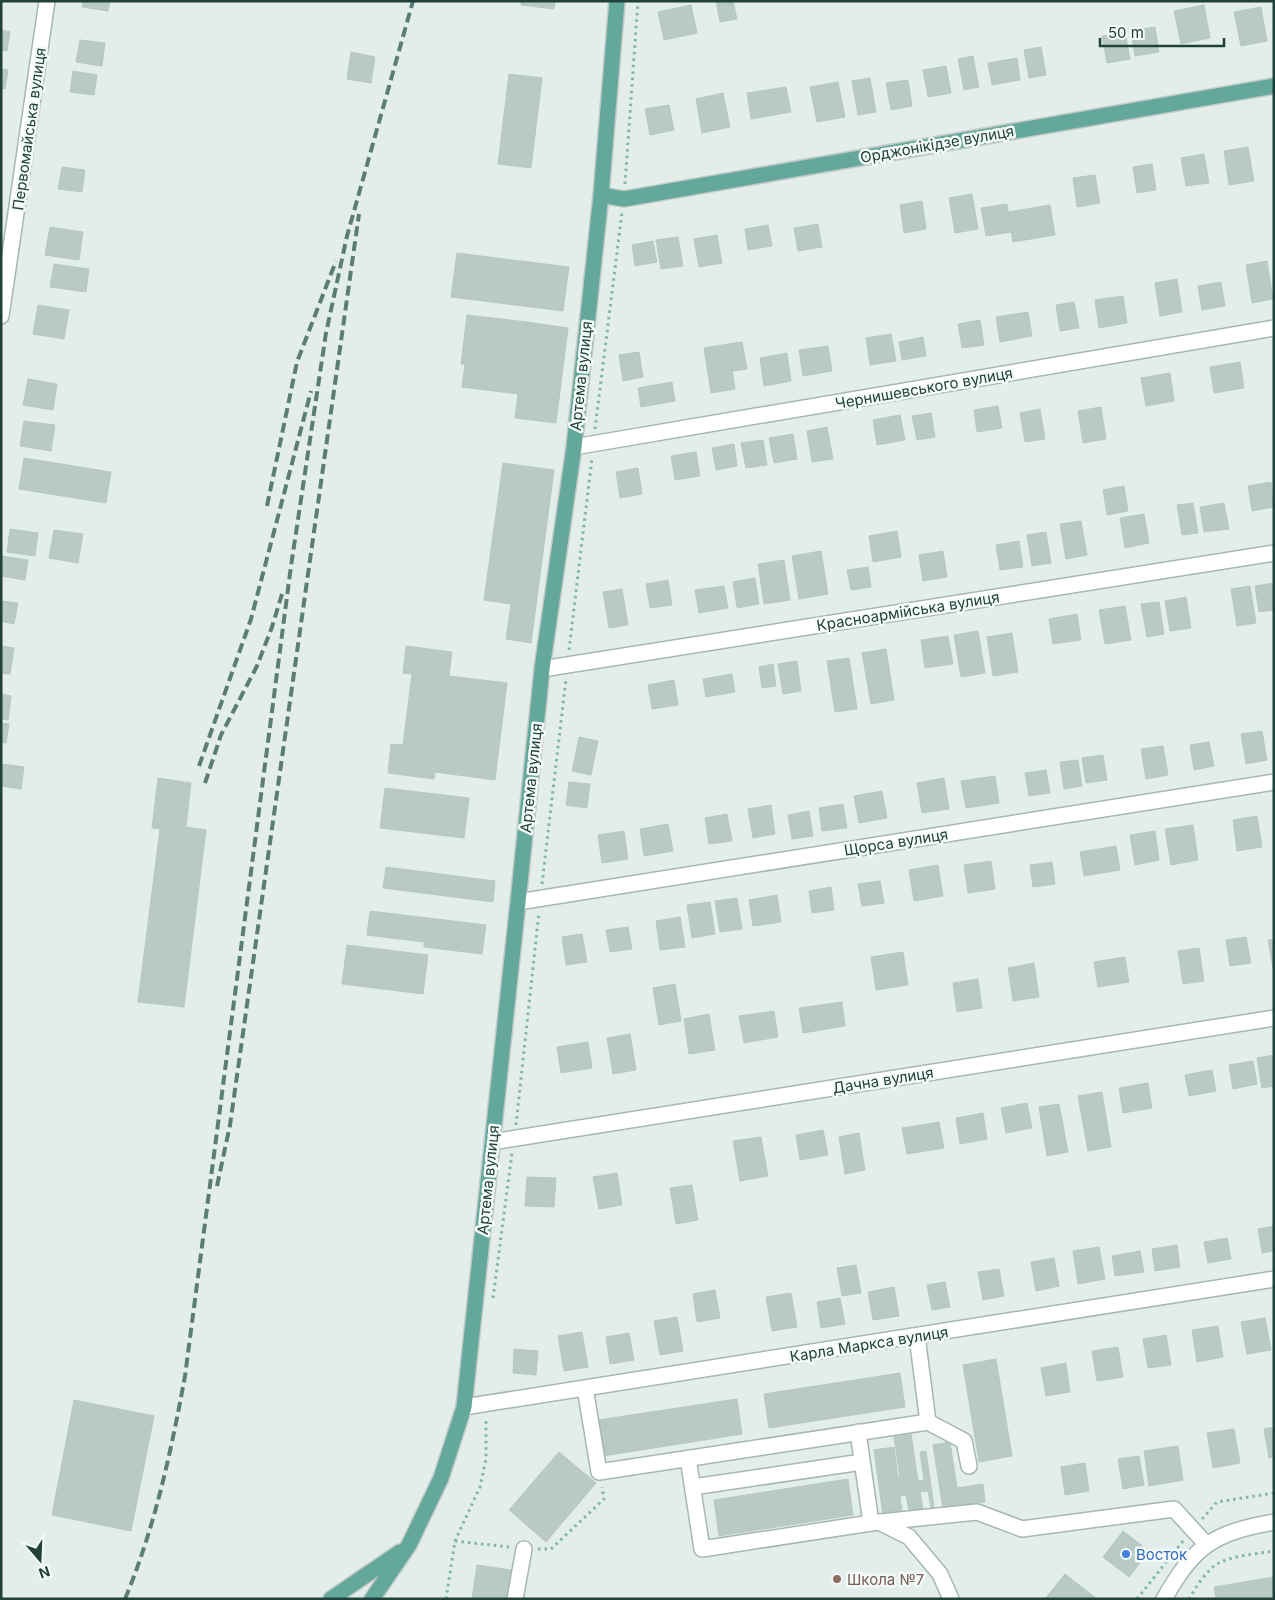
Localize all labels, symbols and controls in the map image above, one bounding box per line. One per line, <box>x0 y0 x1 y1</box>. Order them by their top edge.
scale bar <box>1100 15 1224 47</box>
text: 50 m <box>1108 23 1144 42</box>
street label: Первомайська вулиця <box>8 46 50 212</box>
street label: Орджонікідзе вулиця <box>859 121 1015 167</box>
street label: Артема вулиця <box>566 320 596 432</box>
street label: Чернишевського вулиця <box>834 363 1014 413</box>
street label: Красноармійська вулиця <box>815 587 1001 635</box>
street label: Артема вулиця <box>516 722 546 834</box>
street label: Щорса вулиця <box>843 824 949 860</box>
street label: Дачна вулиця <box>831 1063 935 1097</box>
street label: Артема вулиця <box>473 1124 503 1236</box>
street label: Карла Маркса вулиця <box>788 1322 950 1366</box>
north arrow <box>15 1535 65 1585</box>
place label: Восток <box>1136 1545 1187 1564</box>
marker: Восток <box>1120 1548 1132 1560</box>
text: N <box>37 1563 52 1583</box>
place label: Школа №7 <box>847 1570 924 1589</box>
marker: Школа №7 <box>831 1573 843 1585</box>

